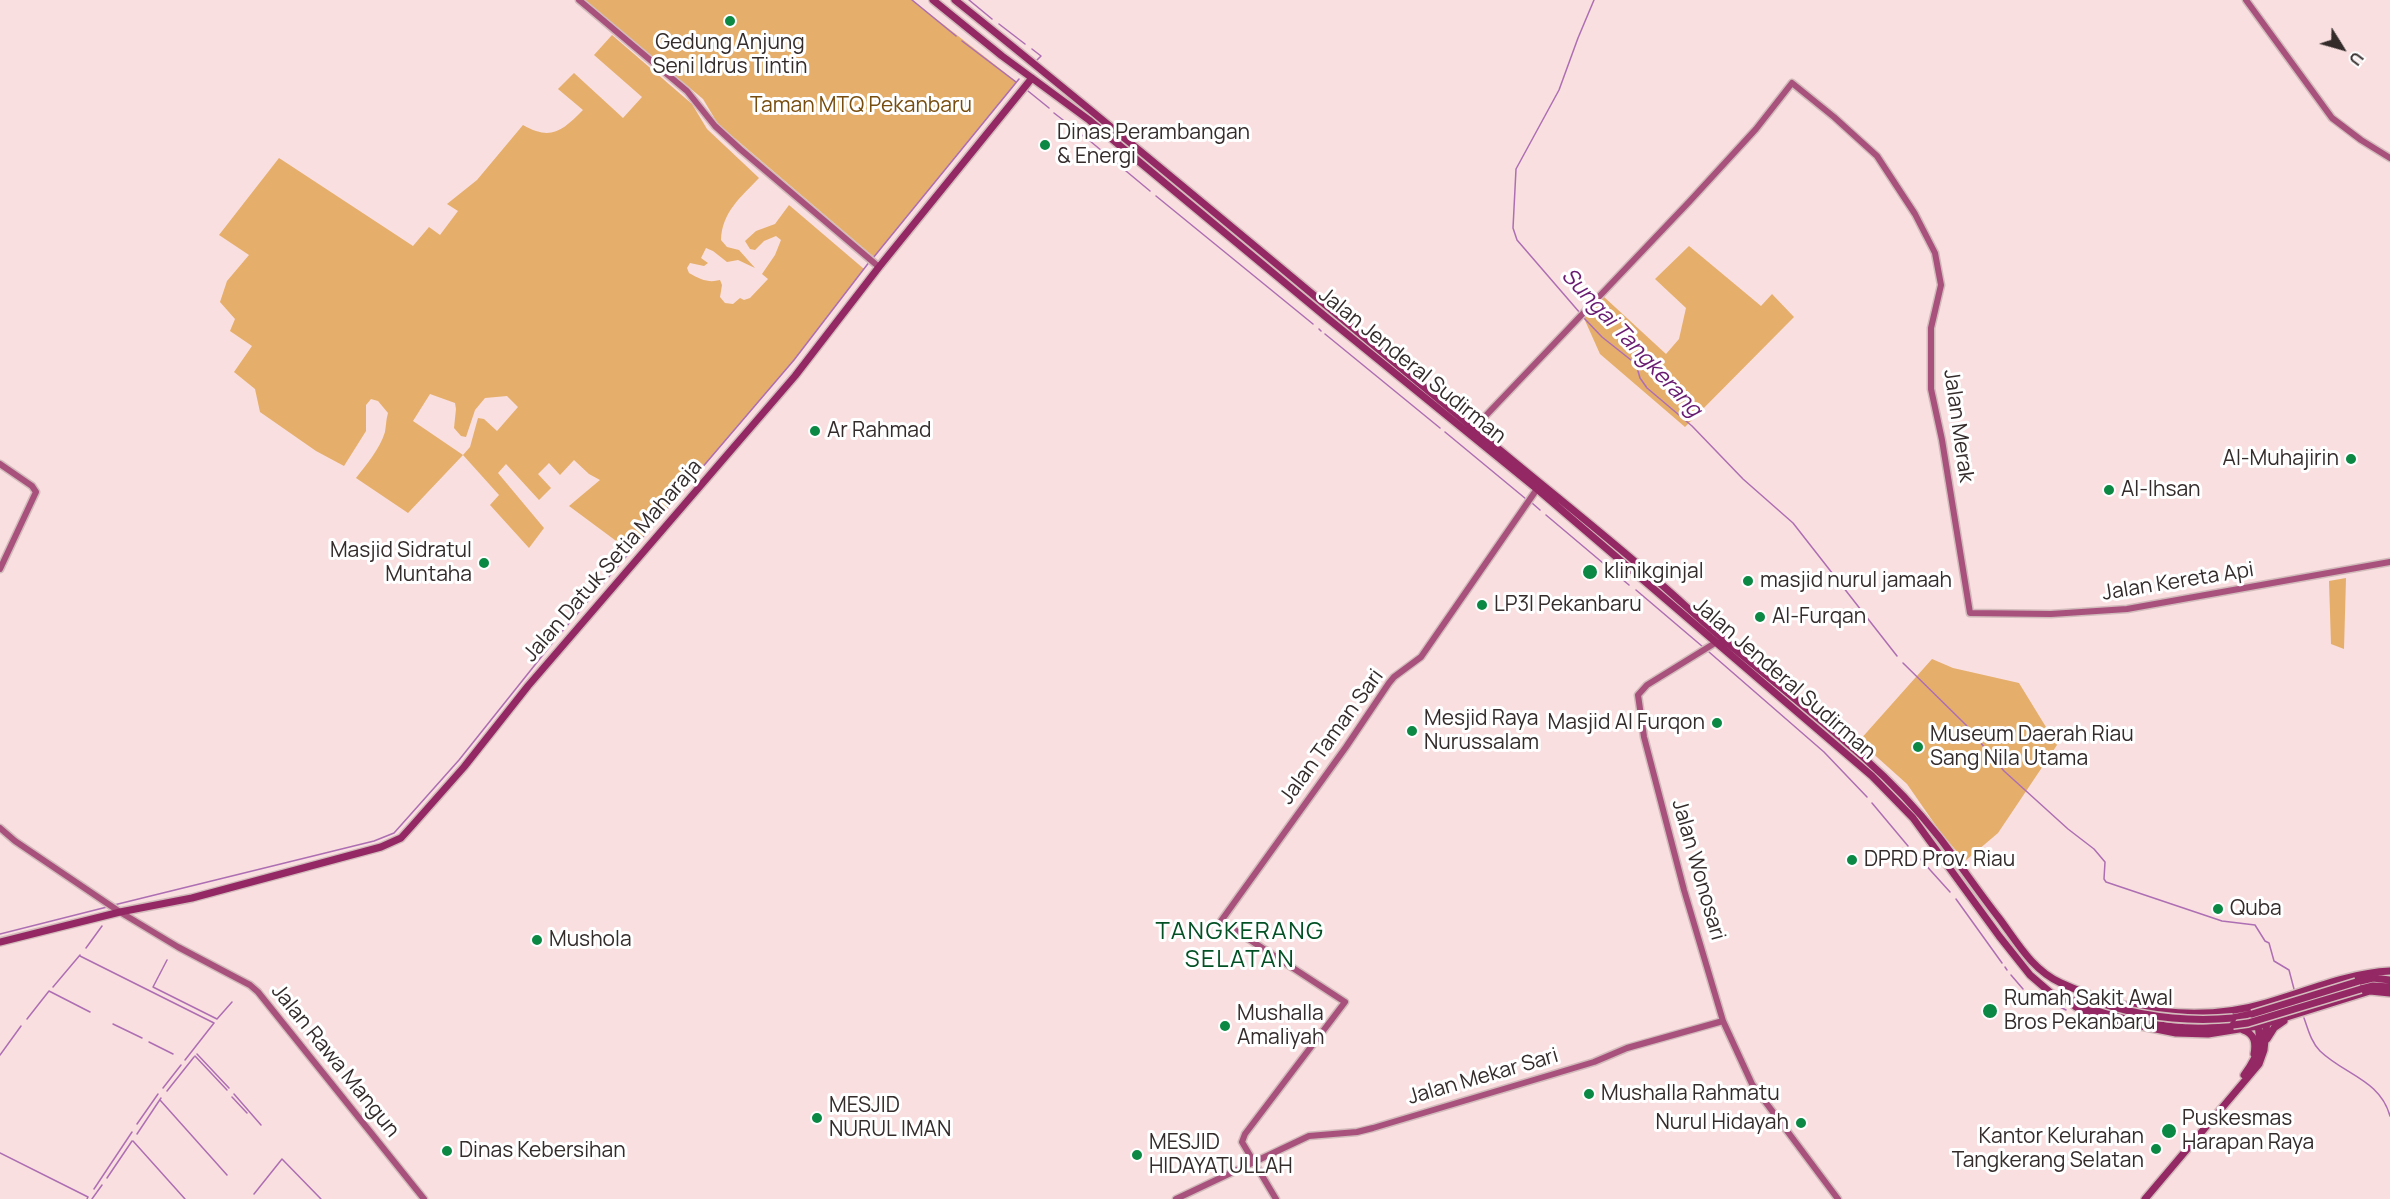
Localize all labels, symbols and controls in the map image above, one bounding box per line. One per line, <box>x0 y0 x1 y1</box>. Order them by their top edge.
marker: Gedung Anjung Seni Idrus Tintin <box>723 14 737 28</box>
north arrow <box>2312 18 2372 78</box>
place label: Gedung Anjung Seni Idrus Tintin <box>653 30 807 80</box>
text: U <box>2344 48 2369 70</box>
park label: Taman MTQ Pekanbaru <box>750 93 972 119</box>
place label: Dinas Perambangan & Energi <box>1057 120 1250 170</box>
marker: Dinas Perambangan & Energi <box>1038 138 1052 152</box>
water label: Sungai Tangkerang <box>1555 263 1707 423</box>
street label: Jalan Jenderal Sudirman <box>1313 283 1511 449</box>
street label: Jalan Merak <box>1938 368 1978 484</box>
place label: Ar Rahmad <box>827 418 931 444</box>
marker: Ar Rahmad <box>808 424 822 438</box>
place label: Al-Muhajirin <box>2223 446 2339 472</box>
marker: Al-Muhajirin <box>2344 452 2358 466</box>
street label: Jalan Datuk Setia Maharaja <box>518 455 708 667</box>
place label: Al-Ihsan <box>2121 477 2201 503</box>
marker: Al-Ihsan <box>2102 483 2116 497</box>
place label: Masjid Sidratul Muntaha <box>330 538 472 588</box>
marker: Masjid Sidratul Muntaha <box>477 556 491 570</box>
street label: Jalan Kereta Api <box>2100 558 2256 606</box>
place label: klinikginjal <box>1604 559 1704 585</box>
marker: klinikginjal <box>1581 563 1599 581</box>
place label: masjid nurul jamaah <box>1760 568 1952 594</box>
marker: masjid nurul jamaah <box>1741 574 1755 588</box>
place label: LP3I Pekanbaru <box>1494 592 1642 618</box>
street label: Jalan Jenderal Sudirman <box>1688 593 1880 765</box>
marker: LP3I Pekanbaru <box>1475 598 1489 612</box>
place label: Al-Furqan <box>1772 604 1866 630</box>
marker: Al-Furqan <box>1753 610 1767 624</box>
street label: Jalan Taman Sari <box>1275 665 1389 809</box>
place label: Mesjid Raya Nurussalam <box>1424 706 1539 756</box>
place label: Masjid Al Furqon <box>1547 710 1705 736</box>
marker: Masjid Al Furqon <box>1710 716 1724 730</box>
place label: Museum Daerah Riau Sang Nila Utama <box>1930 722 2134 772</box>
marker: Mesjid Raya Nurussalam <box>1405 724 1419 738</box>
marker: Museum Daerah Riau Sang Nila Utama <box>1911 740 1925 754</box>
street label: Jalan Wonosari <box>1666 797 1730 943</box>
place label: DPRD Prov. Riau <box>1864 847 2015 873</box>
marker: DPRD Prov. Riau <box>1845 853 1859 867</box>
place label: Quba <box>2230 896 2282 922</box>
marker: Quba <box>2211 902 2225 916</box>
district label: TANGKERANG SELATAN <box>1156 918 1324 974</box>
place label: Mushola <box>549 927 632 953</box>
marker: Mushola <box>530 933 544 947</box>
street label: Jalan Rawa Mangun <box>266 979 404 1143</box>
place label: Rumah Sakit Awal Bros Pekanbaru <box>2004 986 2173 1036</box>
place label: Mushalla Amaliyah <box>1237 1001 1324 1051</box>
marker: Rumah Sakit Awal Bros Pekanbaru <box>1981 1002 1999 1020</box>
marker: Mushalla Amaliyah <box>1218 1019 1232 1033</box>
street label: Jalan Mekar Sari <box>1405 1043 1561 1111</box>
place label: Mushalla Rahmatu <box>1601 1081 1780 1107</box>
marker: Mushalla Rahmatu <box>1582 1087 1596 1101</box>
place label: MESJID NURUL IMAN <box>829 1093 951 1143</box>
place label: Puskesmas Harapan Raya <box>2182 1106 2314 1156</box>
place label: Nurul Hidayah <box>1655 1110 1789 1136</box>
marker: MESJID NURUL IMAN <box>810 1111 824 1125</box>
marker: Nurul Hidayah <box>1794 1116 1808 1130</box>
marker: Puskesmas Harapan Raya <box>2160 1122 2178 1140</box>
place label: Kantor Kelurahan Tangkerang Selatan <box>1952 1124 2144 1174</box>
place label: MESJID HIDAYATULLAH <box>1149 1130 1293 1180</box>
place label: Dinas Kebersihan <box>459 1138 626 1164</box>
marker: Kantor Kelurahan Tangkerang Selatan <box>2149 1142 2163 1156</box>
marker: Dinas Kebersihan <box>440 1144 454 1158</box>
marker: MESJID HIDAYATULLAH <box>1130 1148 1144 1162</box>

